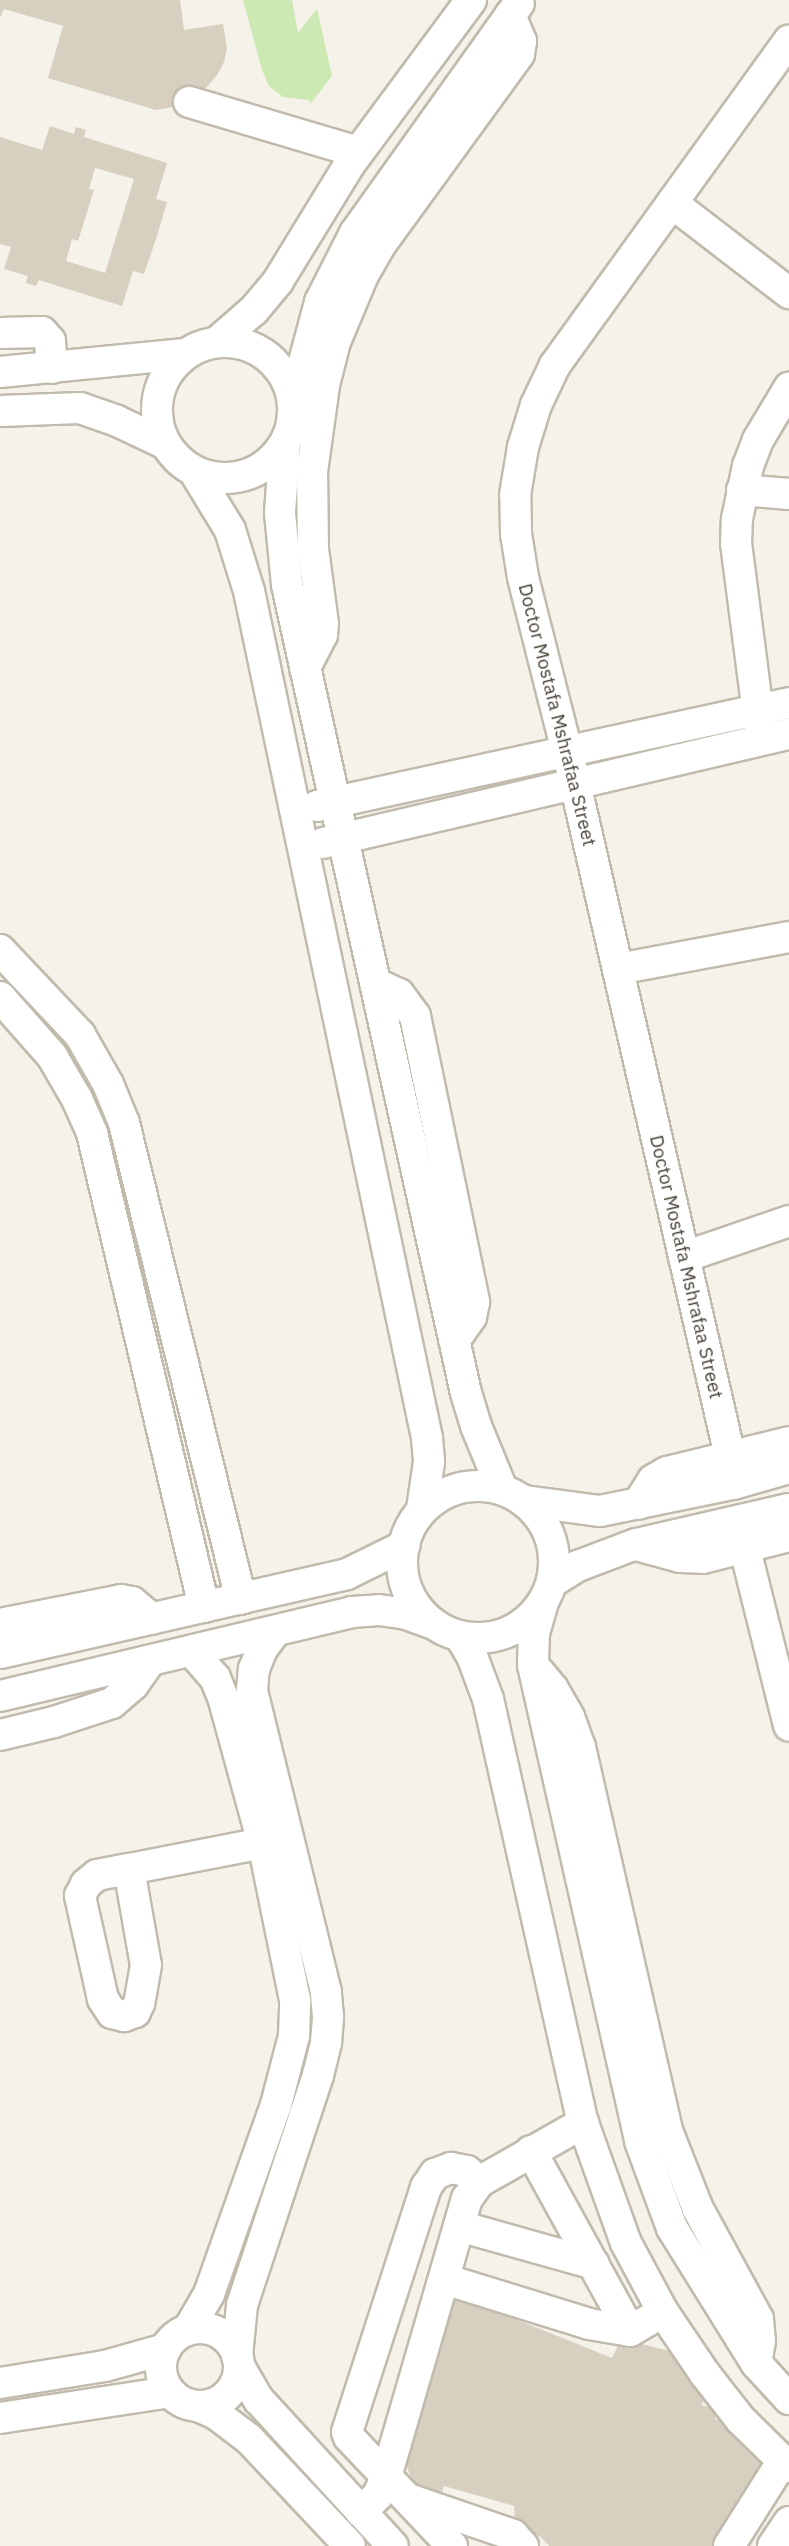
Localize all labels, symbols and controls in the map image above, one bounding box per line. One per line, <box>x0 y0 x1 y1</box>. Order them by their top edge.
street label: Doctor Mostafa Mshrafaa Street <box>513 581 601 849</box>
street label: Doctor Mostafa Mshrafaa Street <box>645 1133 727 1401</box>

